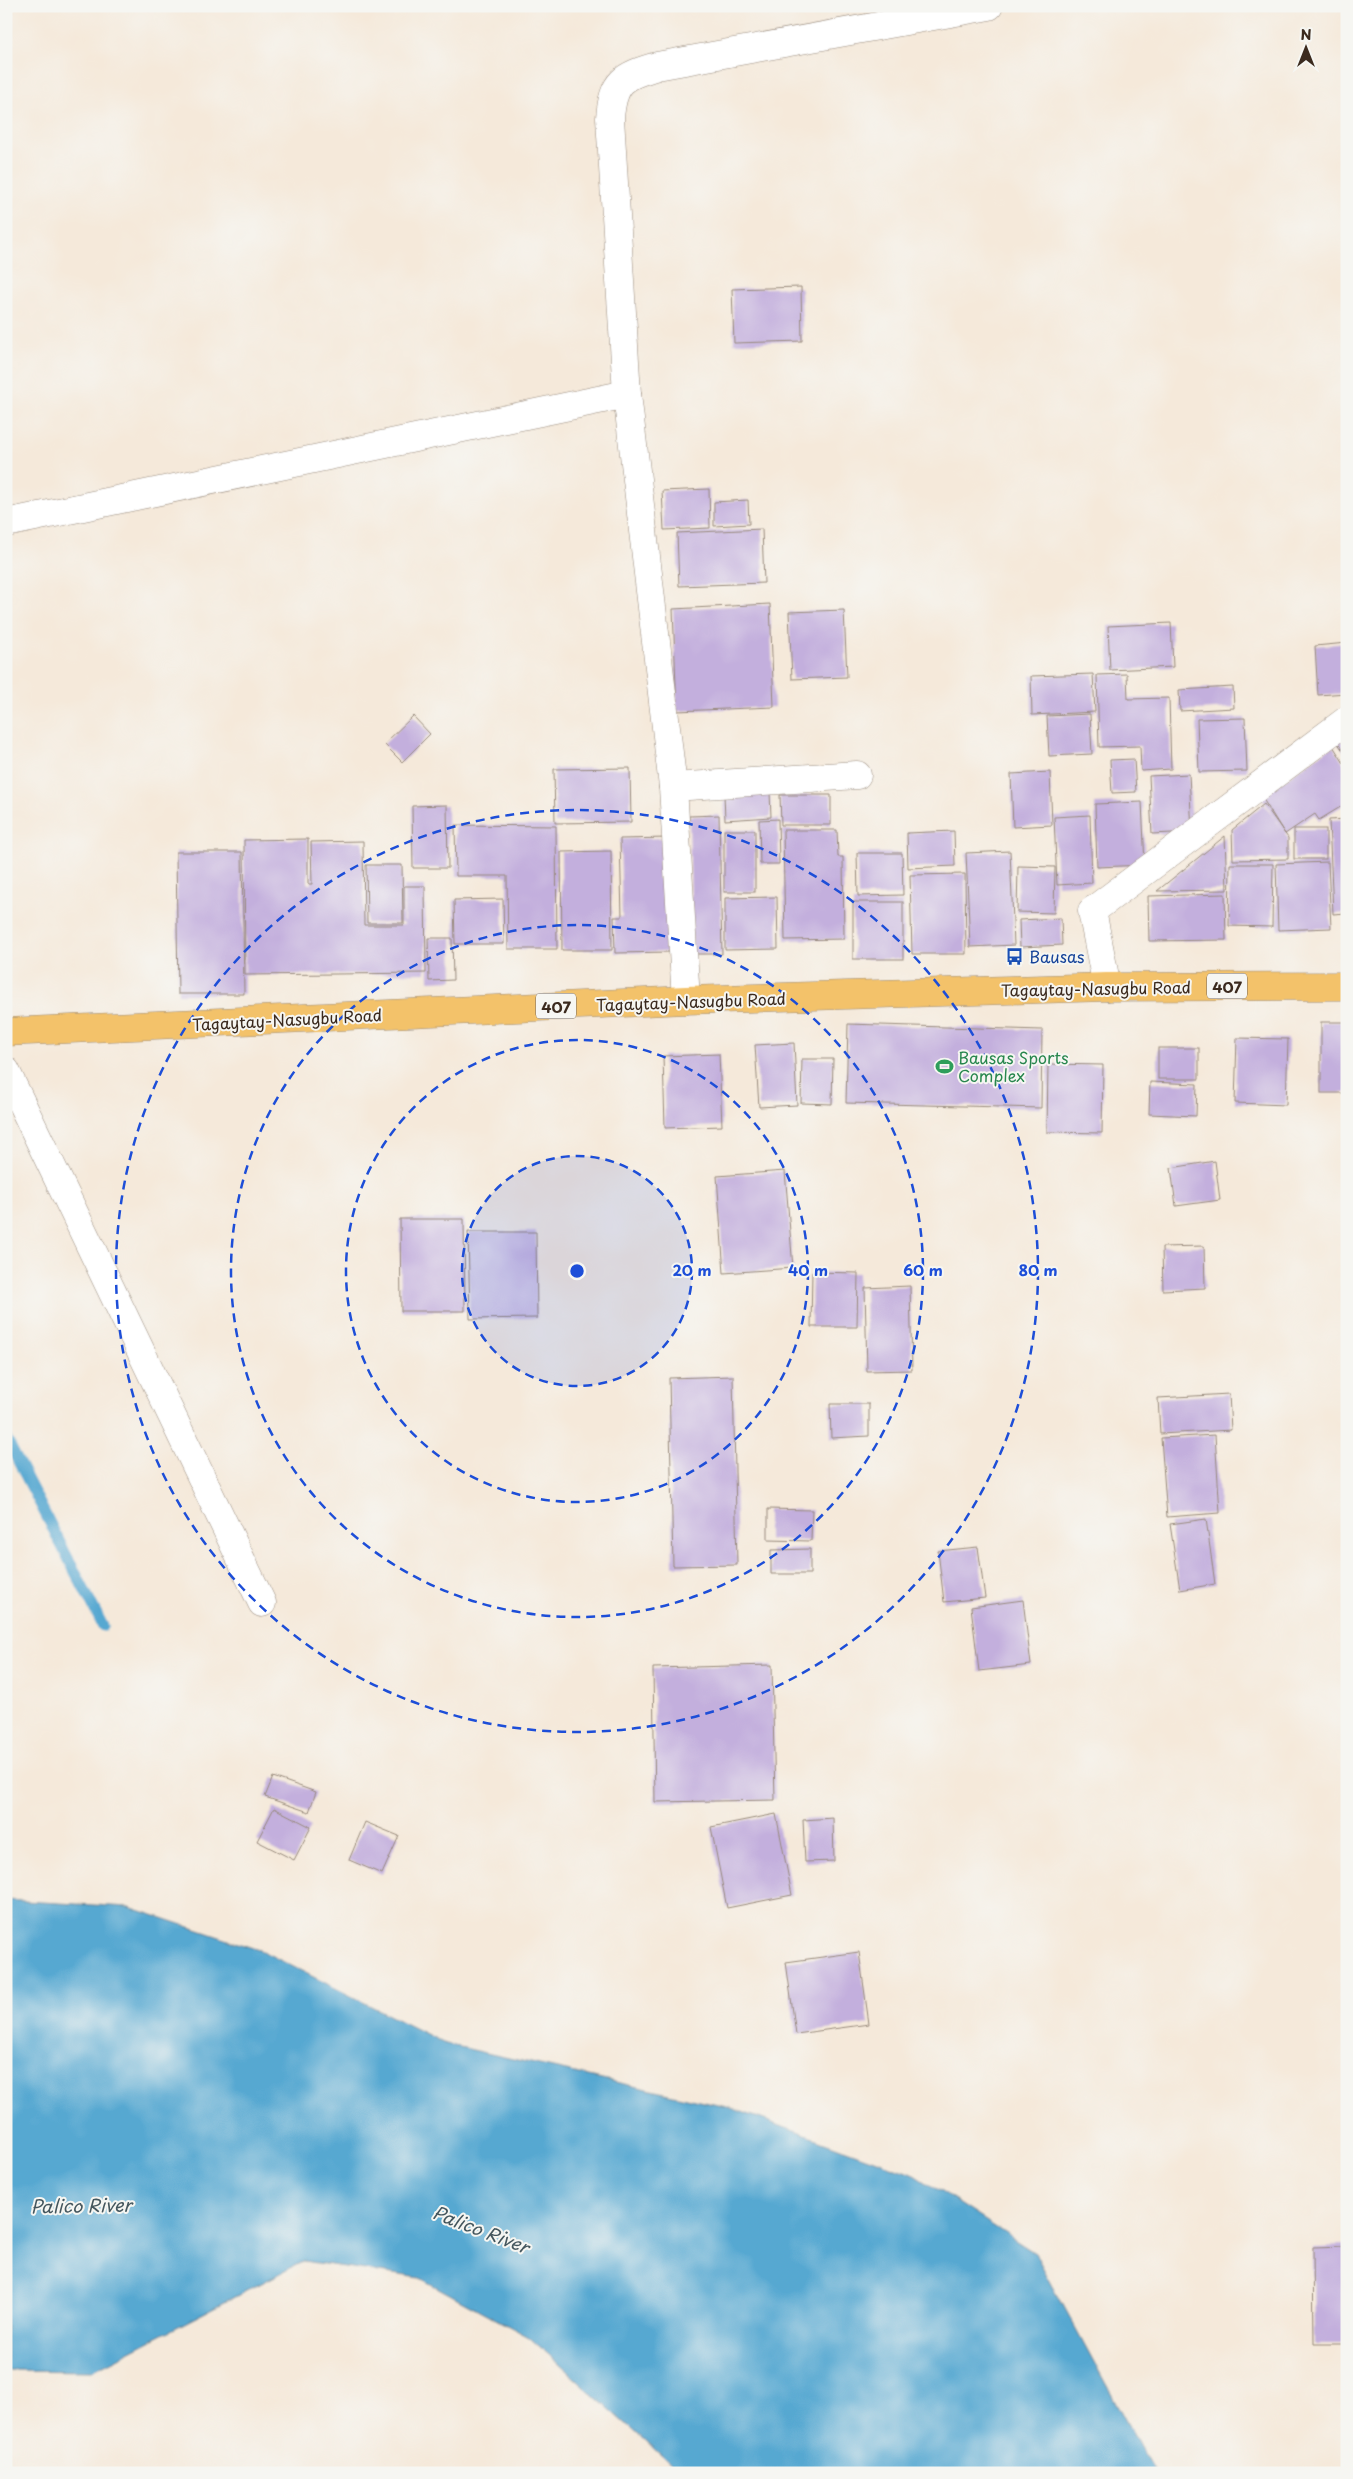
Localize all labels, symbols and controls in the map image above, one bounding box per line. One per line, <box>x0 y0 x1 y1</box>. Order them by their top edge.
north arrow <box>1280 22 1330 72</box>
text: N <box>1300 24 1312 45</box>
place label: Bausas <box>1029 944 1084 968</box>
bus stop icon: Bausas <box>1005 946 1025 966</box>
street label: Tagaytay-Nasugbu Road <box>1001 974 1191 1002</box>
road number: 407 <box>1207 974 1247 998</box>
street label: Tagaytay-Nasugbu Road <box>596 986 786 1016</box>
road number: 407 <box>536 994 576 1018</box>
street label: Tagaytay-Nasugbu Road <box>191 1002 383 1036</box>
place label: Bausas Sports Complex <box>958 1045 1069 1087</box>
sports icon: Bausas Sports Complex <box>934 1056 954 1076</box>
text: 20 m <box>673 1258 711 1281</box>
text: 40 m <box>788 1258 828 1281</box>
text: 60 m <box>903 1258 943 1281</box>
text: 80 m <box>1018 1258 1058 1281</box>
centre of rings <box>568 1262 586 1280</box>
water label: Palico River <box>30 2191 135 2219</box>
water label: Palico River <box>429 2198 536 2261</box>

